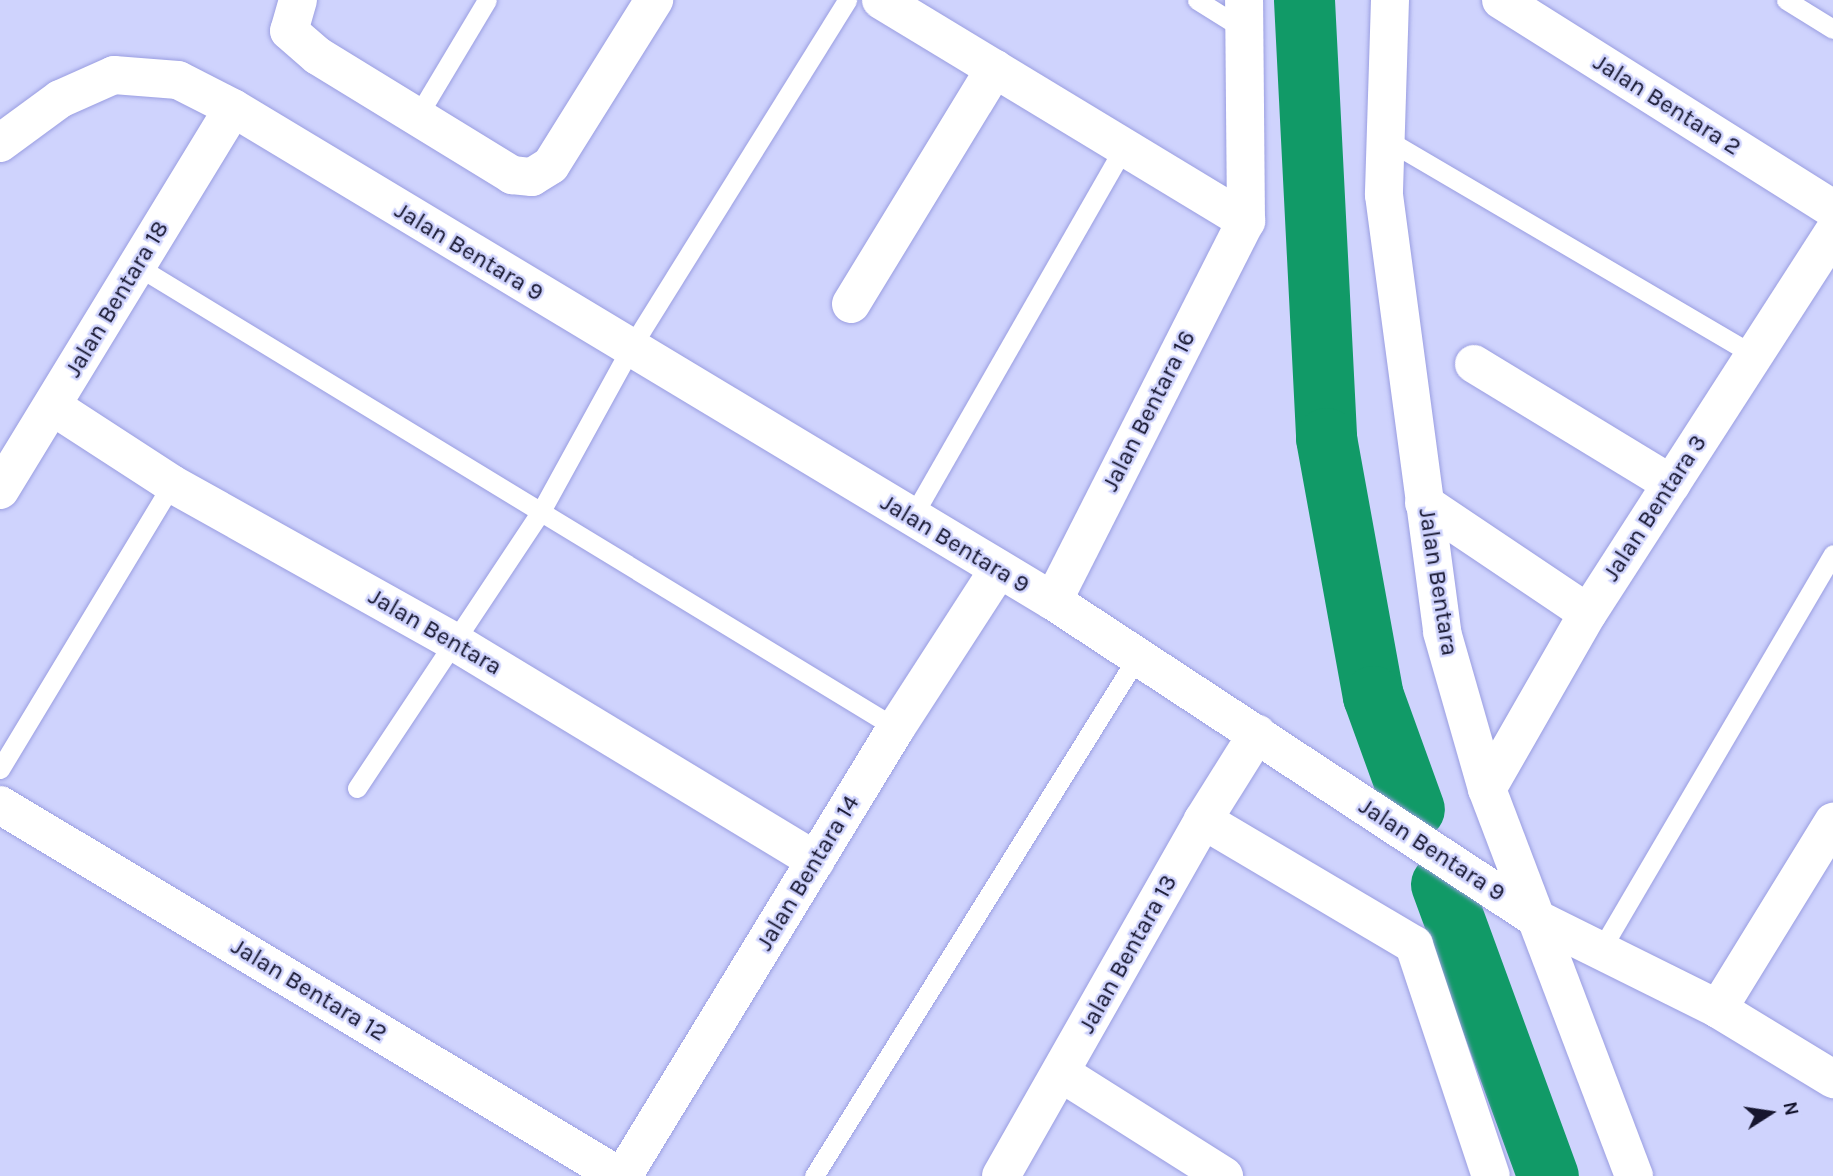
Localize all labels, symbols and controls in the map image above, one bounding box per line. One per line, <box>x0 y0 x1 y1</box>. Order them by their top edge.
street label: Jalan Bentara 2 <box>1588 48 1746 162</box>
street label: Jalan Bentara 9 <box>389 196 549 308</box>
street label: Jalan Bentara 18 <box>59 216 175 382</box>
street label: Jalan Bentara 16 <box>1096 326 1202 496</box>
street label: Jalan Bentara 3 <box>1597 429 1713 587</box>
street label: Jalan Bentara 9 <box>875 488 1035 600</box>
street label: Jalan Bentara <box>1412 506 1464 658</box>
street label: Jalan Bentara <box>363 582 507 682</box>
street label: Jalan Bentara 14 <box>750 790 866 956</box>
street label: Jalan Bentara 9 <box>1354 792 1510 908</box>
street label: Jalan Bentara 13 <box>1073 870 1183 1038</box>
street label: Jalan Bentara 12 <box>226 932 392 1048</box>
north arrow <box>1735 1078 1805 1148</box>
text: N <box>1778 1100 1803 1118</box>

